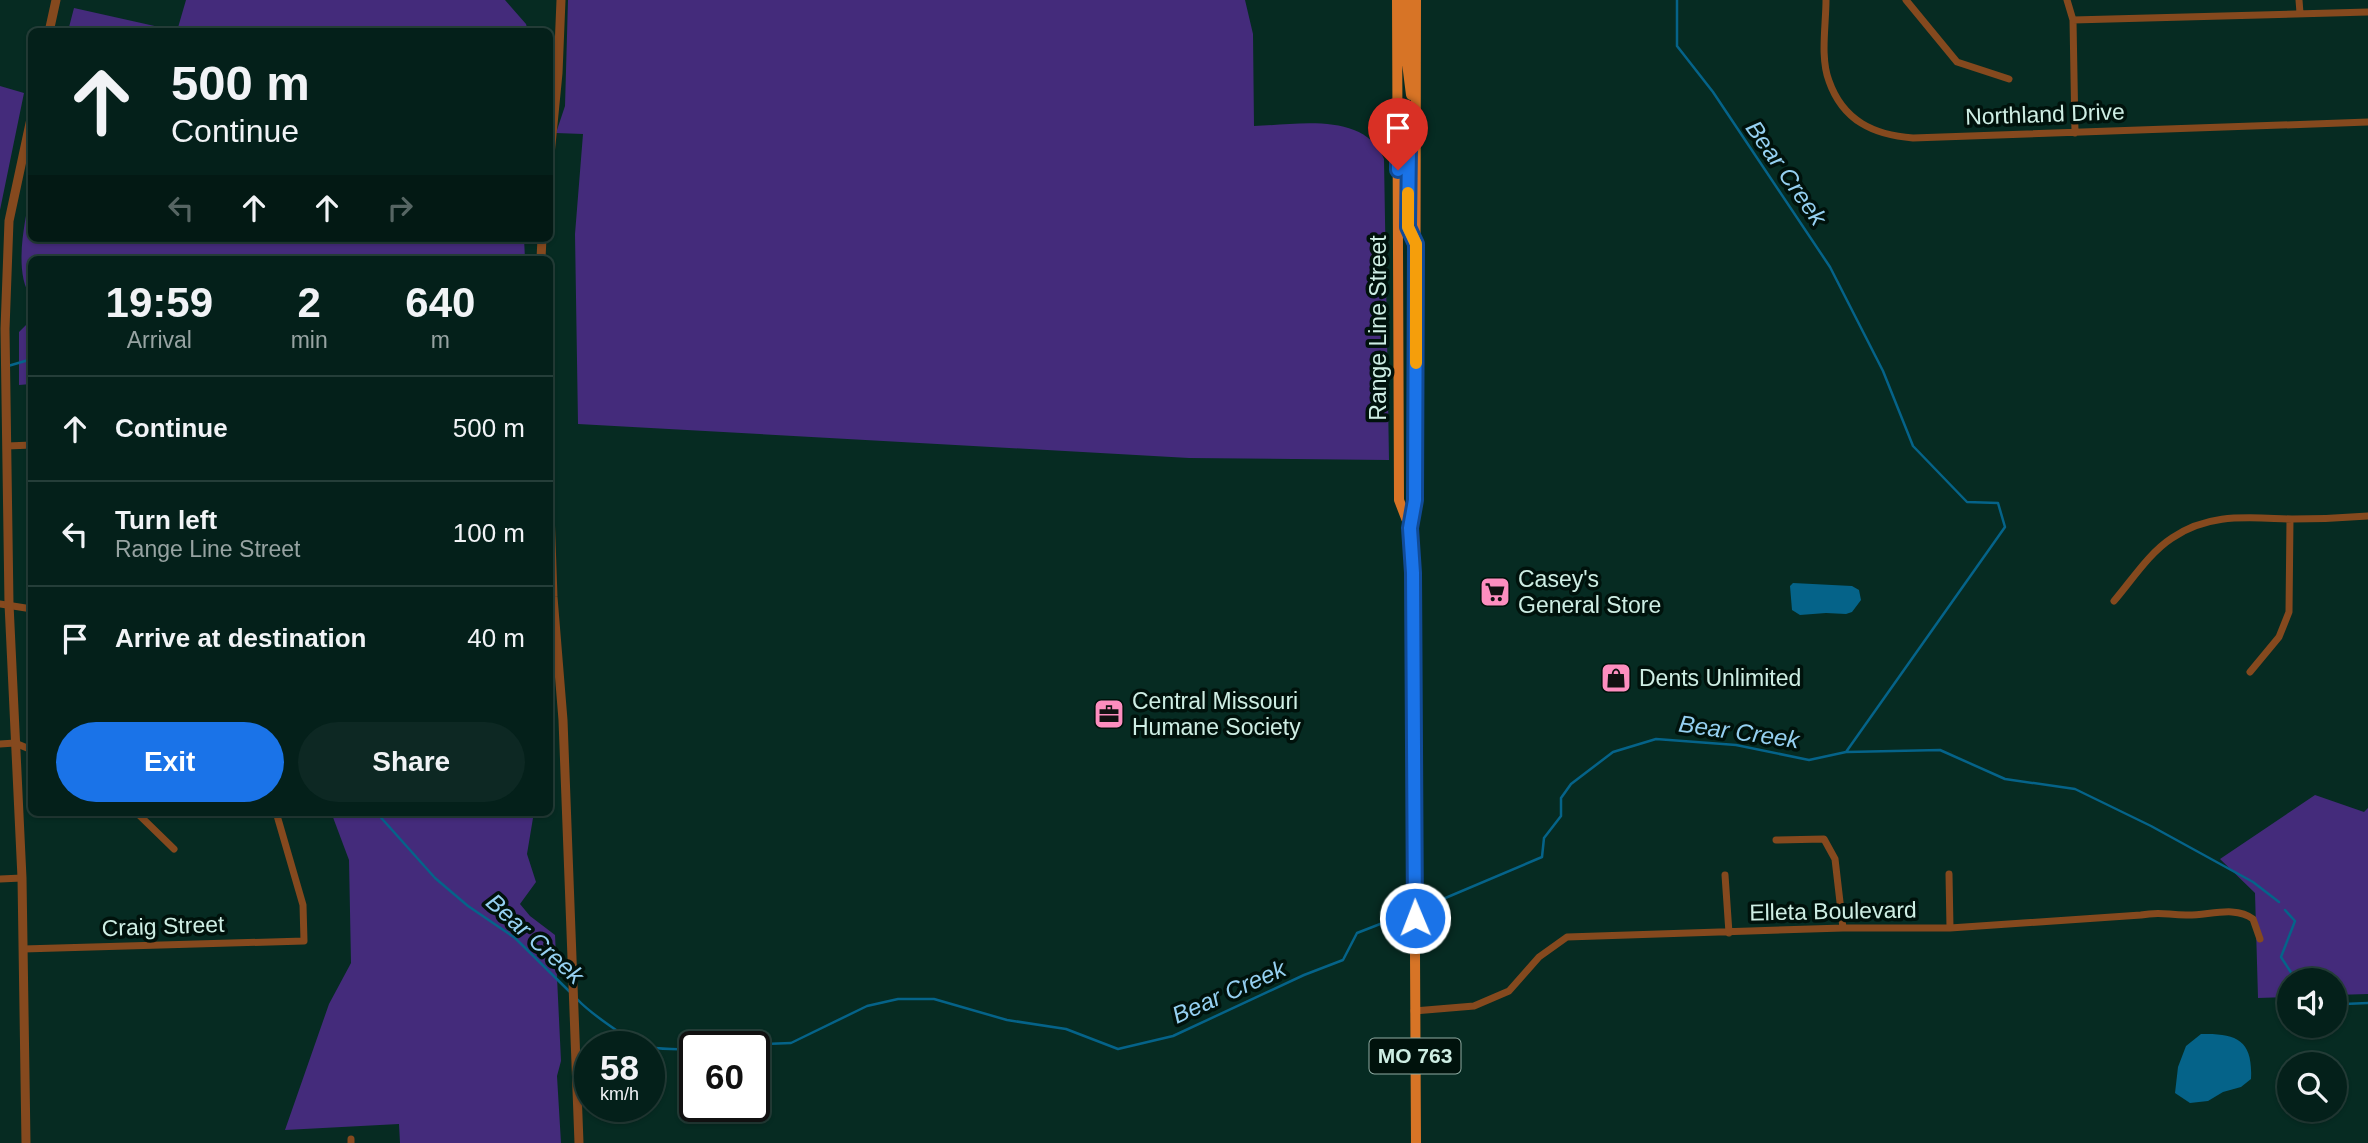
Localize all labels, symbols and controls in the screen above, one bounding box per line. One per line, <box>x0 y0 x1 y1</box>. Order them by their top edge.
icon: ahead <box>56 56 147 147</box>
text: 500 m <box>171 56 310 110</box>
pin <box>1368 98 1428 170</box>
street label: Northland Drive <box>1965 98 2125 130</box>
icon: arrive <box>1379 109 1417 147</box>
text: Continue <box>171 113 299 149</box>
water label: Bear Creek <box>1741 115 1833 232</box>
icon: left <box>162 189 200 227</box>
icon: ahead <box>235 189 273 227</box>
icon: ahead <box>308 189 346 227</box>
icon: right <box>381 189 419 227</box>
street label: Range Line Street <box>1365 235 1391 421</box>
text: 19:59 <box>106 279 213 326</box>
text: 2 <box>297 279 321 326</box>
text: 640 <box>405 279 475 326</box>
text: Arrival <box>127 327 192 353</box>
text: min <box>291 327 328 353</box>
text: m <box>431 327 450 353</box>
icon: ahead <box>56 410 94 448</box>
text: Continue <box>115 413 228 443</box>
text: 500 m <box>453 413 525 443</box>
text: Turn left <box>115 505 217 535</box>
icon: left <box>56 515 94 553</box>
text: 100 m <box>453 518 525 548</box>
text: Range Line Street <box>115 536 300 562</box>
place label: Casey's General Store <box>1518 566 1661 618</box>
supermarket icon: Casey's General Store <box>1478 575 1512 609</box>
icon: arrive <box>56 620 94 658</box>
text: Arrive at destination <box>115 623 366 653</box>
text: 40 m <box>467 623 525 653</box>
shop icon: Dents Unlimited <box>1599 661 1633 695</box>
place label: Dents Unlimited <box>1639 665 1801 691</box>
place label: Central Missouri Humane Society <box>1132 688 1301 740</box>
office icon: Central Missouri Humane Society <box>1092 697 1126 731</box>
water label: Bear Creek <box>1677 710 1803 754</box>
button: Exit <box>56 722 284 802</box>
button: Share <box>298 722 525 802</box>
position arrow <box>1378 881 1452 955</box>
water label: Bear Creek <box>481 888 591 991</box>
street label: Elleta Boulevard <box>1749 897 1917 925</box>
street label: Craig Street <box>101 911 225 941</box>
water label: Bear Creek <box>1168 954 1292 1029</box>
map controls <box>2277 968 2347 1122</box>
button: sound <box>2277 968 2347 1038</box>
speed limit sign: 60 <box>679 1031 770 1122</box>
road number: MO 763 <box>1370 1038 1460 1074</box>
text: 58 <box>600 1048 639 1087</box>
button: search <box>2277 1052 2347 1122</box>
text: km/h <box>600 1084 639 1104</box>

